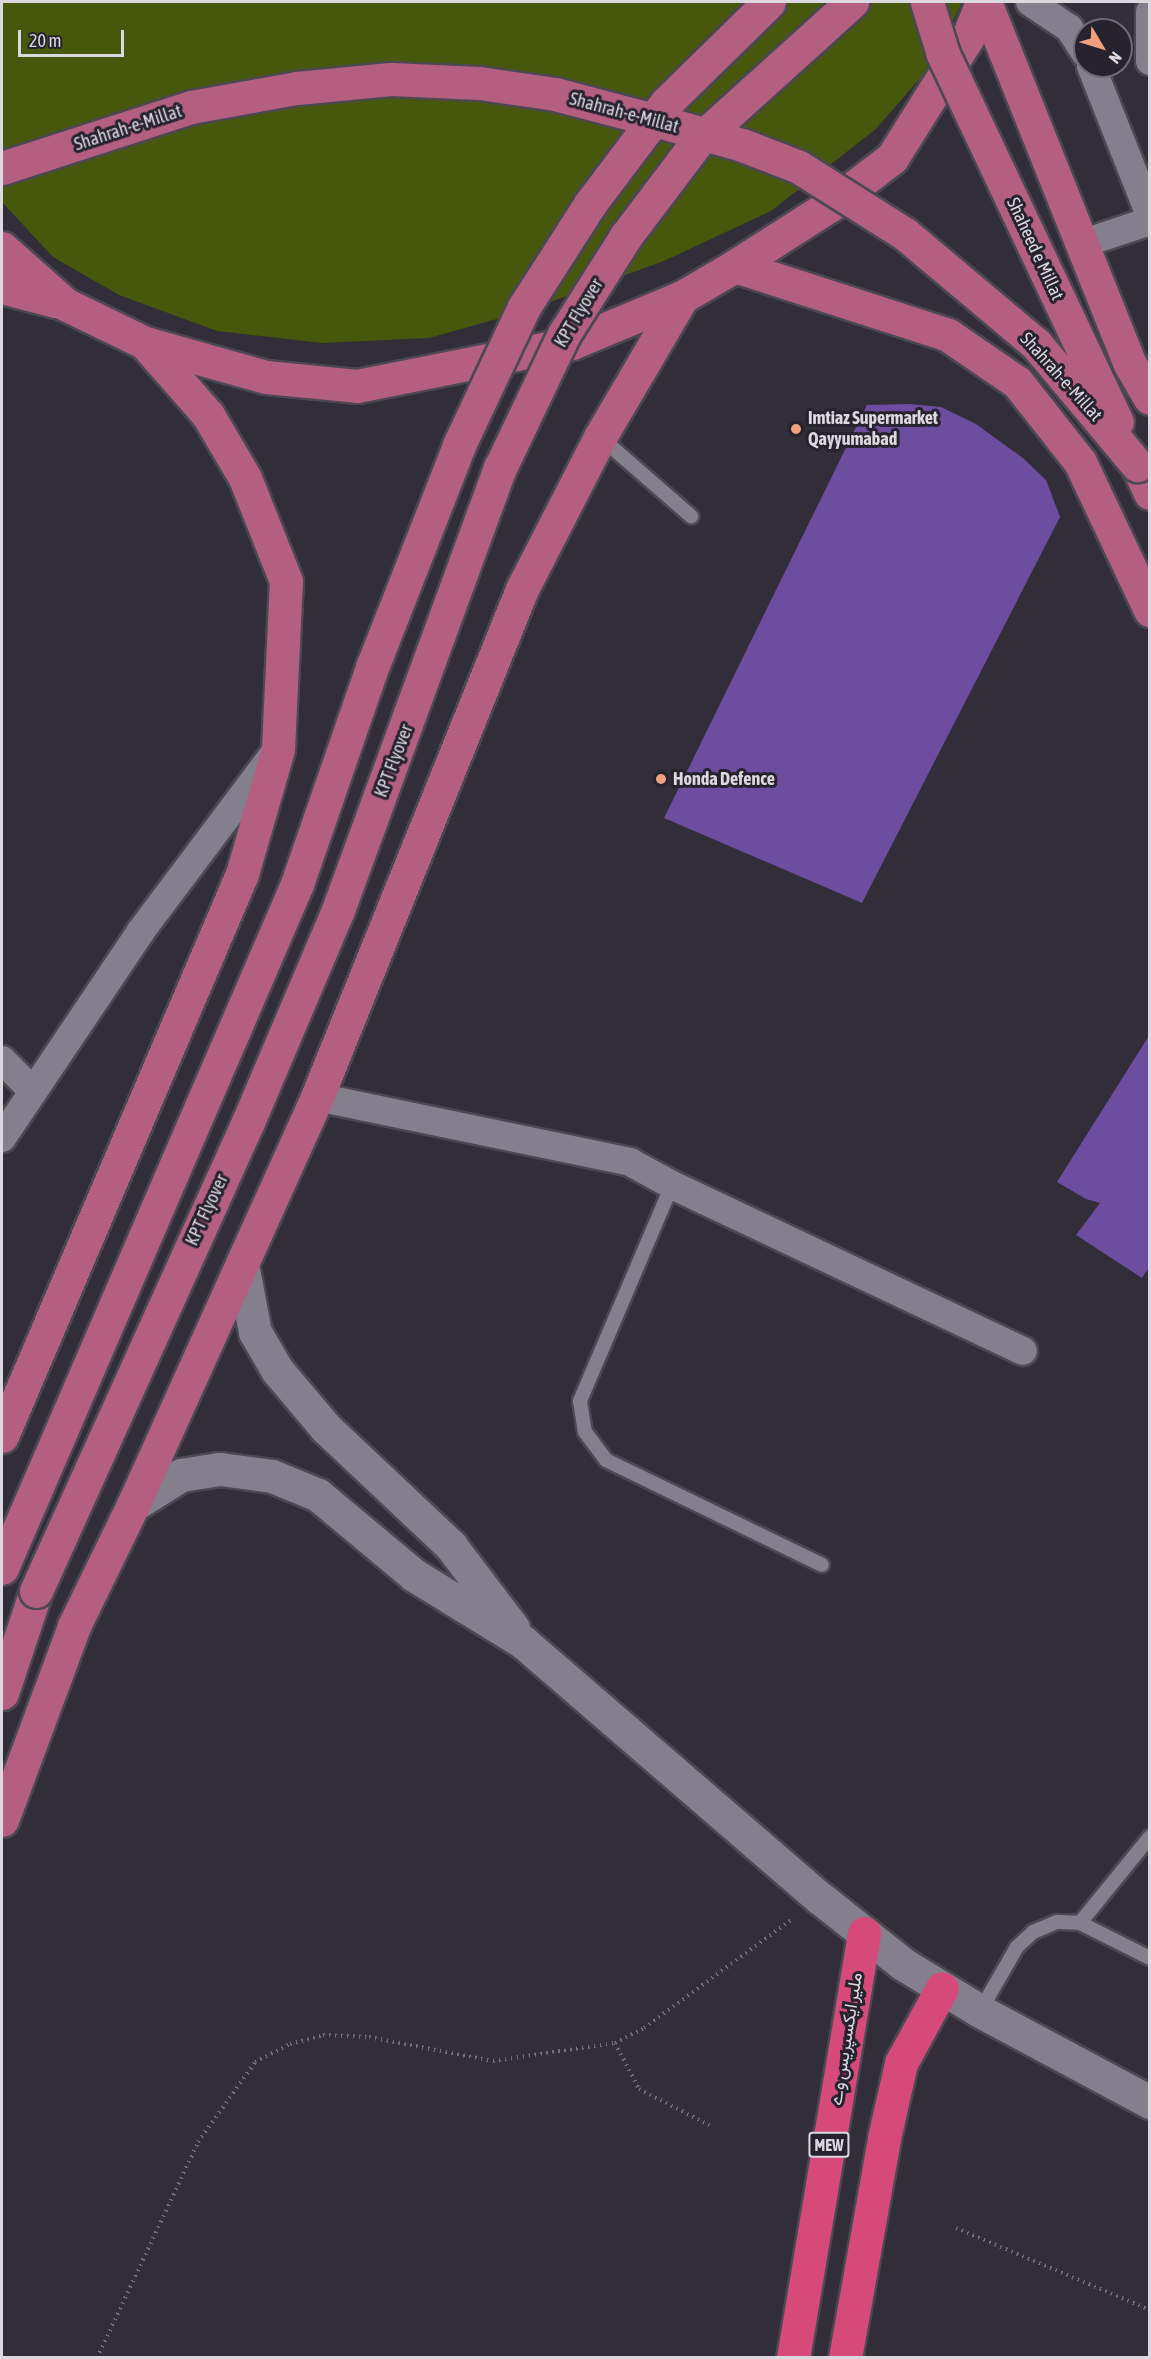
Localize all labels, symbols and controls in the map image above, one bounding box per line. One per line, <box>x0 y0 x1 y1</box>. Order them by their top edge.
scale bar <box>21 18 128 56</box>
north arrow <box>1073 18 1133 78</box>
text: 20 m <box>29 30 61 51</box>
text: N <box>1106 49 1126 67</box>
street label: Shahrah-e-Millat <box>567 88 681 138</box>
street label: Shahrah-e-Millat <box>71 100 185 156</box>
street label: Shaheed e Millat <box>1002 194 1068 304</box>
street label: KPT Flyover <box>550 275 608 351</box>
street label: Shahrah-e-Millat <box>1016 328 1106 426</box>
place label: Imtiaz Supermarket Qayyumabad <box>808 408 938 450</box>
marker: Imtiaz Supermarket Qayyumabad <box>789 422 803 436</box>
street label: KPT Flyover <box>370 722 418 800</box>
place label: Honda Defence <box>673 768 775 790</box>
marker: Honda Defence <box>654 772 668 786</box>
street label: KPT Flyover <box>181 1171 233 1249</box>
street label: ملیر ایکسپریس وے <box>825 1971 867 2107</box>
road number: MEW <box>808 2132 850 2158</box>

